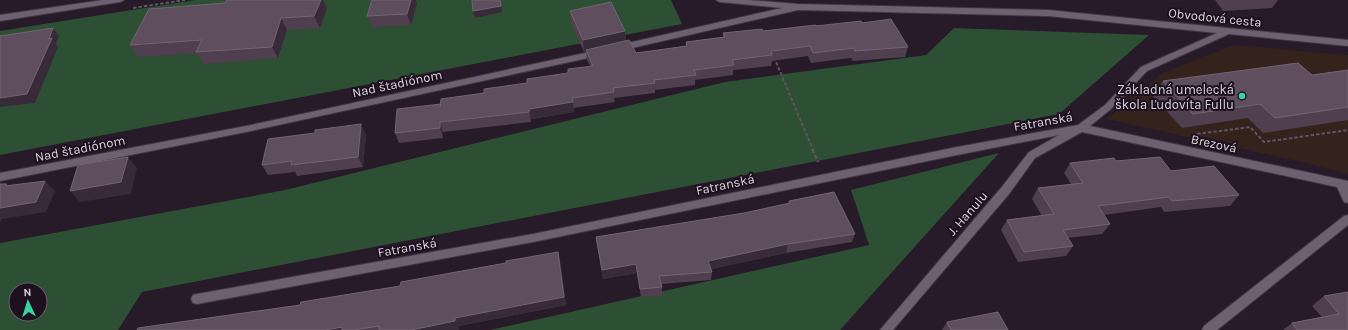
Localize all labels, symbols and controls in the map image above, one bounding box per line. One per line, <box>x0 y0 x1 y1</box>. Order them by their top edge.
street label: Obvodová cesta <box>1168 5 1262 30</box>
street label: Nad štadiónom <box>351 67 443 100</box>
place label: Základná umelecká škola Ľudovíta Fullu <box>1115 82 1234 112</box>
marker: Základná umelecká škola Ľudovíta Fullu <box>1237 91 1247 101</box>
street label: Fatranská <box>1012 109 1074 134</box>
street label: Brezová <box>1190 131 1238 156</box>
street label: Nad štadiónom <box>34 132 126 165</box>
street label: Fatranská <box>694 171 756 198</box>
street label: J. Hanulu <box>944 188 991 239</box>
street label: Fatranská <box>376 235 438 260</box>
north arrow <box>8 282 48 322</box>
text: N <box>23 286 32 299</box>

